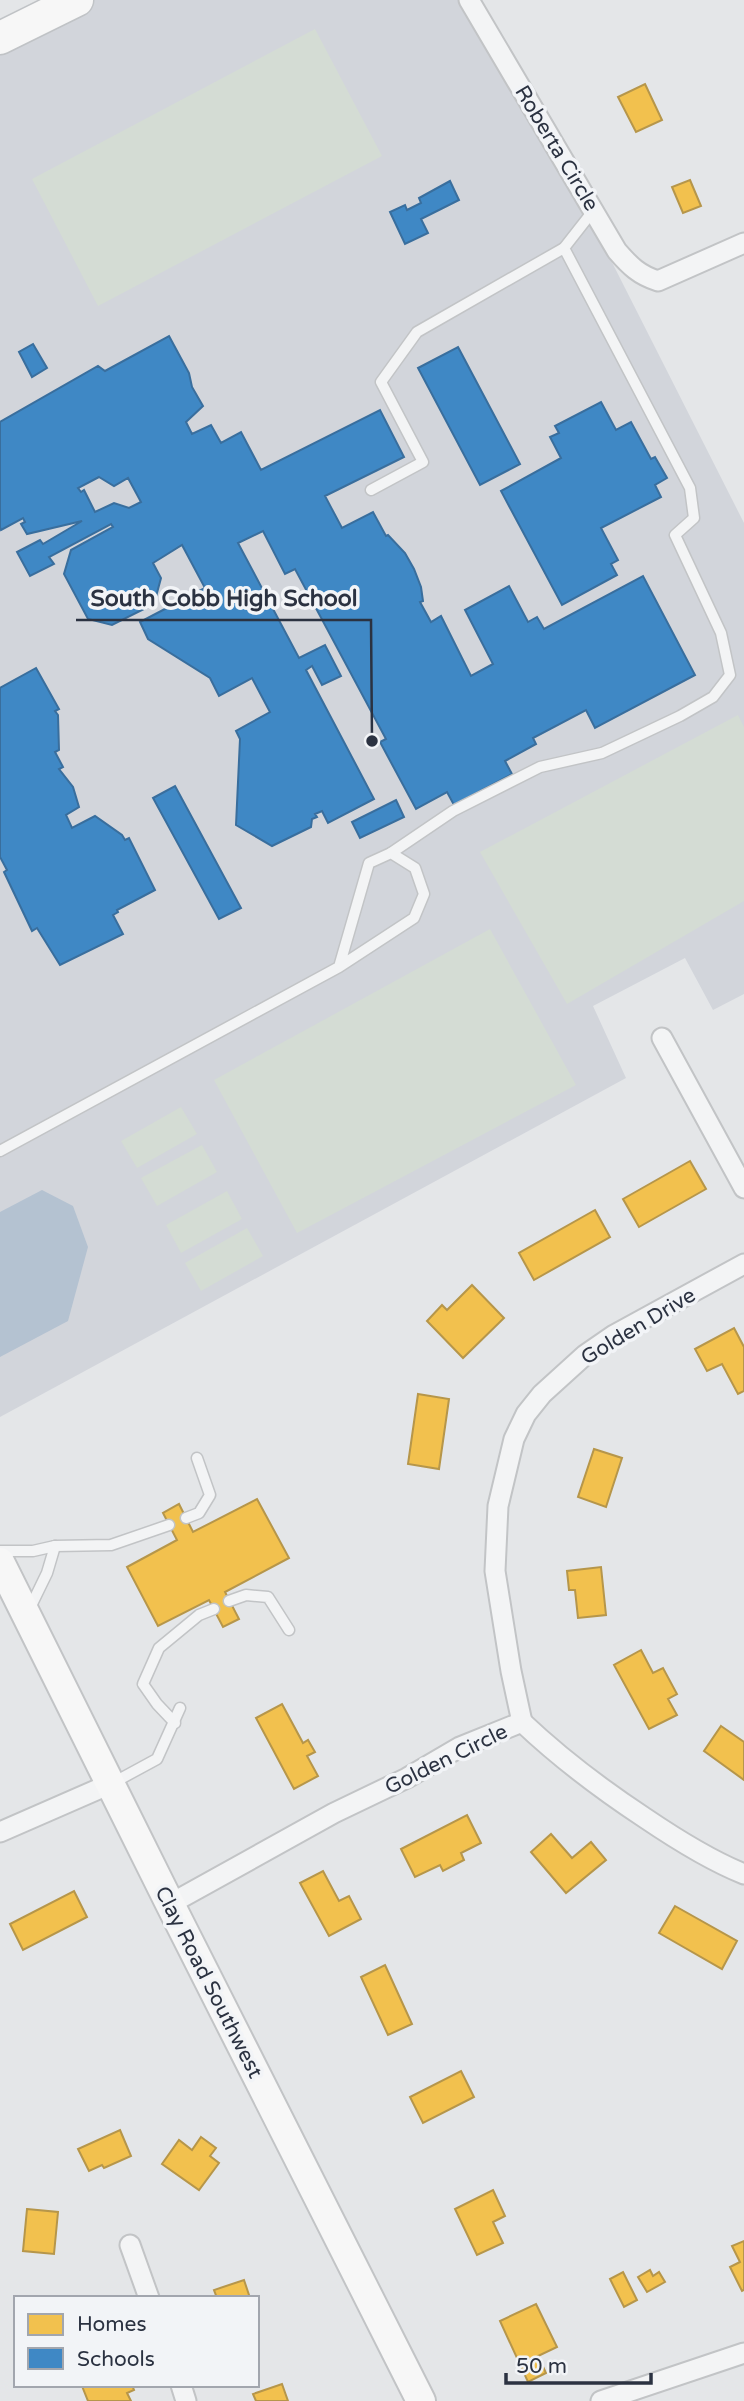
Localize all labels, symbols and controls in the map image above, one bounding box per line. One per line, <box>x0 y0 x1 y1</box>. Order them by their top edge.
street label: Roberta Circle <box>509 81 604 216</box>
callout: South Cobb High School <box>76 576 371 620</box>
text: South Cobb High School <box>90 585 358 613</box>
street label: Golden Drive <box>577 1282 700 1370</box>
street label: Golden Circle <box>381 1719 512 1800</box>
street label: Clay Road Southwest <box>149 1882 268 2082</box>
legend <box>14 2296 259 2387</box>
text: Homes <box>77 2312 147 2337</box>
scale bar <box>506 2342 651 2386</box>
text: Schools <box>77 2347 155 2372</box>
text: 50 m <box>516 2354 567 2379</box>

